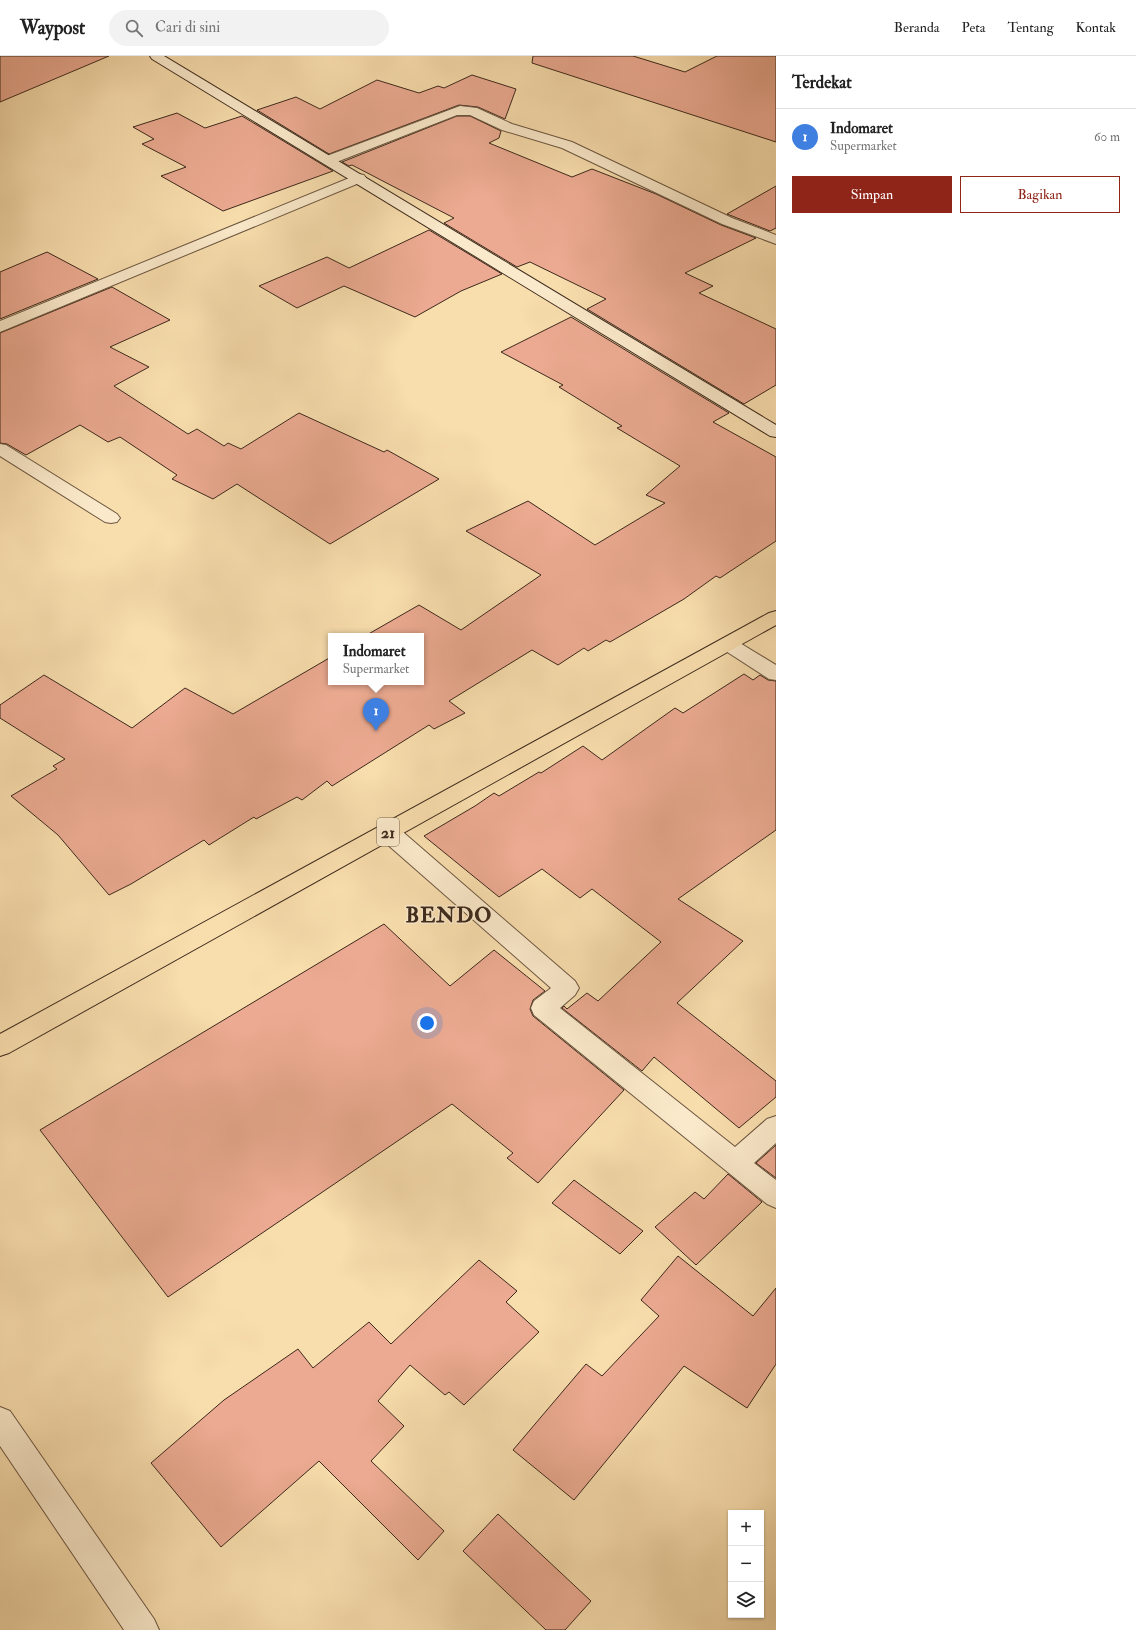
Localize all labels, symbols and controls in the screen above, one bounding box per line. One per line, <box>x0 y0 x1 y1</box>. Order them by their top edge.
search box <box>109 10 389 46</box>
text: Waypost <box>20 16 85 40</box>
icon: search <box>123 17 145 39</box>
text: Cari di sini <box>155 18 220 37</box>
text: Beranda <box>894 19 940 36</box>
text: Peta <box>962 19 986 36</box>
text: Tentang <box>1008 19 1054 36</box>
text: Kontak <box>1076 19 1116 36</box>
text: Terdekat <box>792 72 852 93</box>
text: Indomaret <box>830 119 893 138</box>
text: 1 <box>803 129 807 145</box>
text: 60 m <box>1094 129 1120 145</box>
text: Supermarket <box>830 138 897 154</box>
button: Simpan <box>792 176 952 213</box>
button: Bagikan <box>960 176 1120 213</box>
popup <box>328 633 424 685</box>
text: Indomaret <box>343 642 406 661</box>
text: Supermarket <box>343 661 409 677</box>
pin: 1 <box>363 698 389 731</box>
road number: 21 <box>377 818 399 846</box>
district label: BENDO <box>406 902 492 929</box>
your location <box>417 1013 437 1033</box>
map controls <box>728 1510 764 1618</box>
button: + <box>728 1510 764 1546</box>
button: − <box>728 1546 764 1582</box>
button: layers <box>728 1582 764 1618</box>

